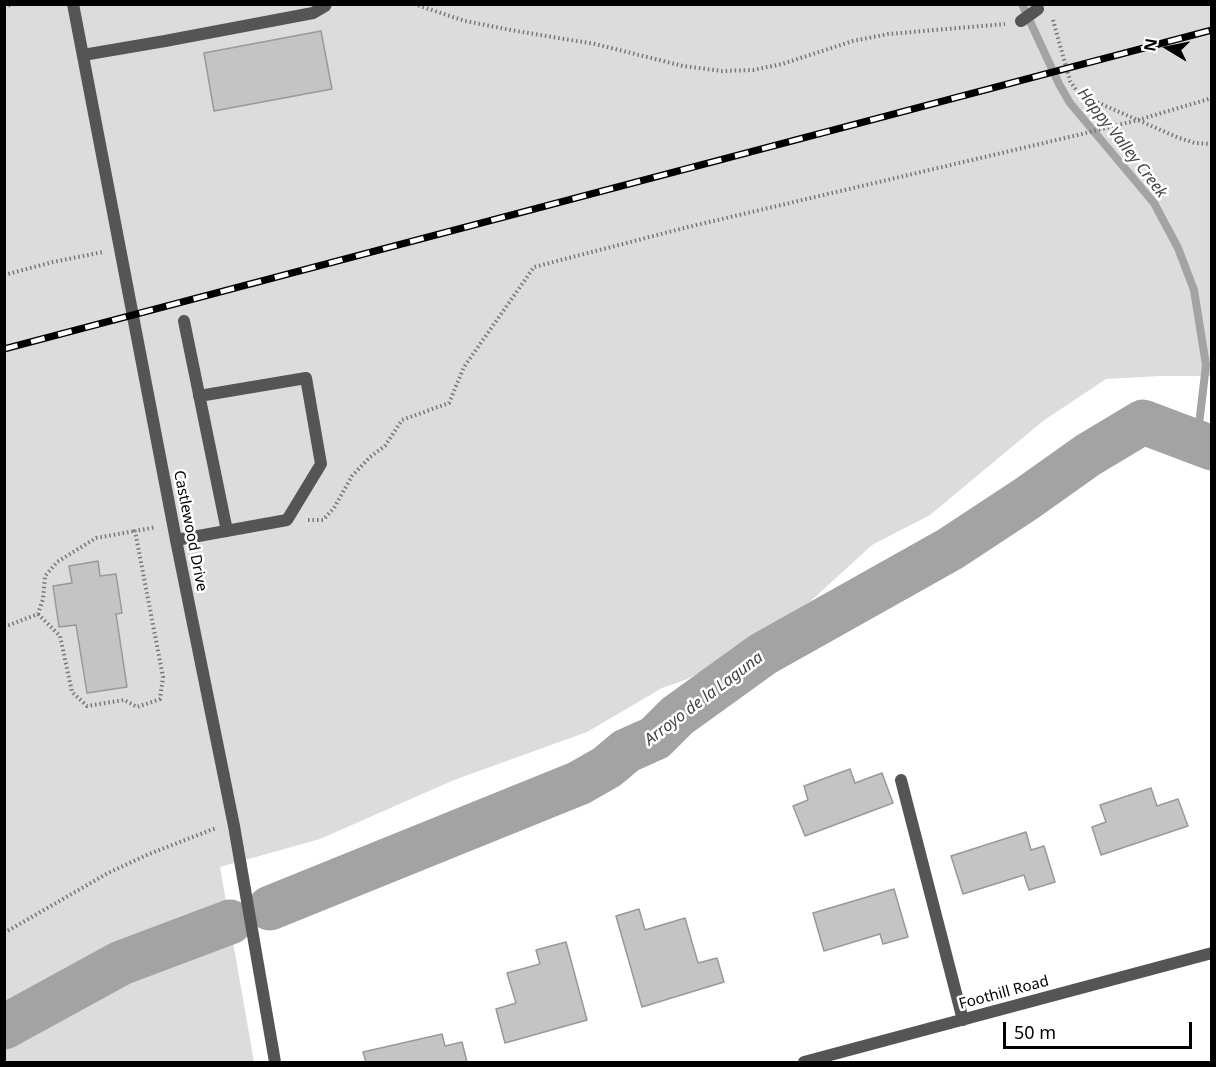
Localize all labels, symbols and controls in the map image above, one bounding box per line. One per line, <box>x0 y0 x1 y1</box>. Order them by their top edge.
north arrow <box>1138 18 1198 78</box>
text: N <box>1138 37 1162 53</box>
water label: Happy Valley Creek <box>1073 84 1171 202</box>
street label: Castlewood Drive <box>169 469 211 593</box>
water label: Arroyo de la Laguna <box>641 648 767 750</box>
street label: Foothill Road <box>957 972 1051 1014</box>
scale bar <box>1006 1010 1195 1048</box>
text: 50 m <box>1014 1020 1056 1044</box>

